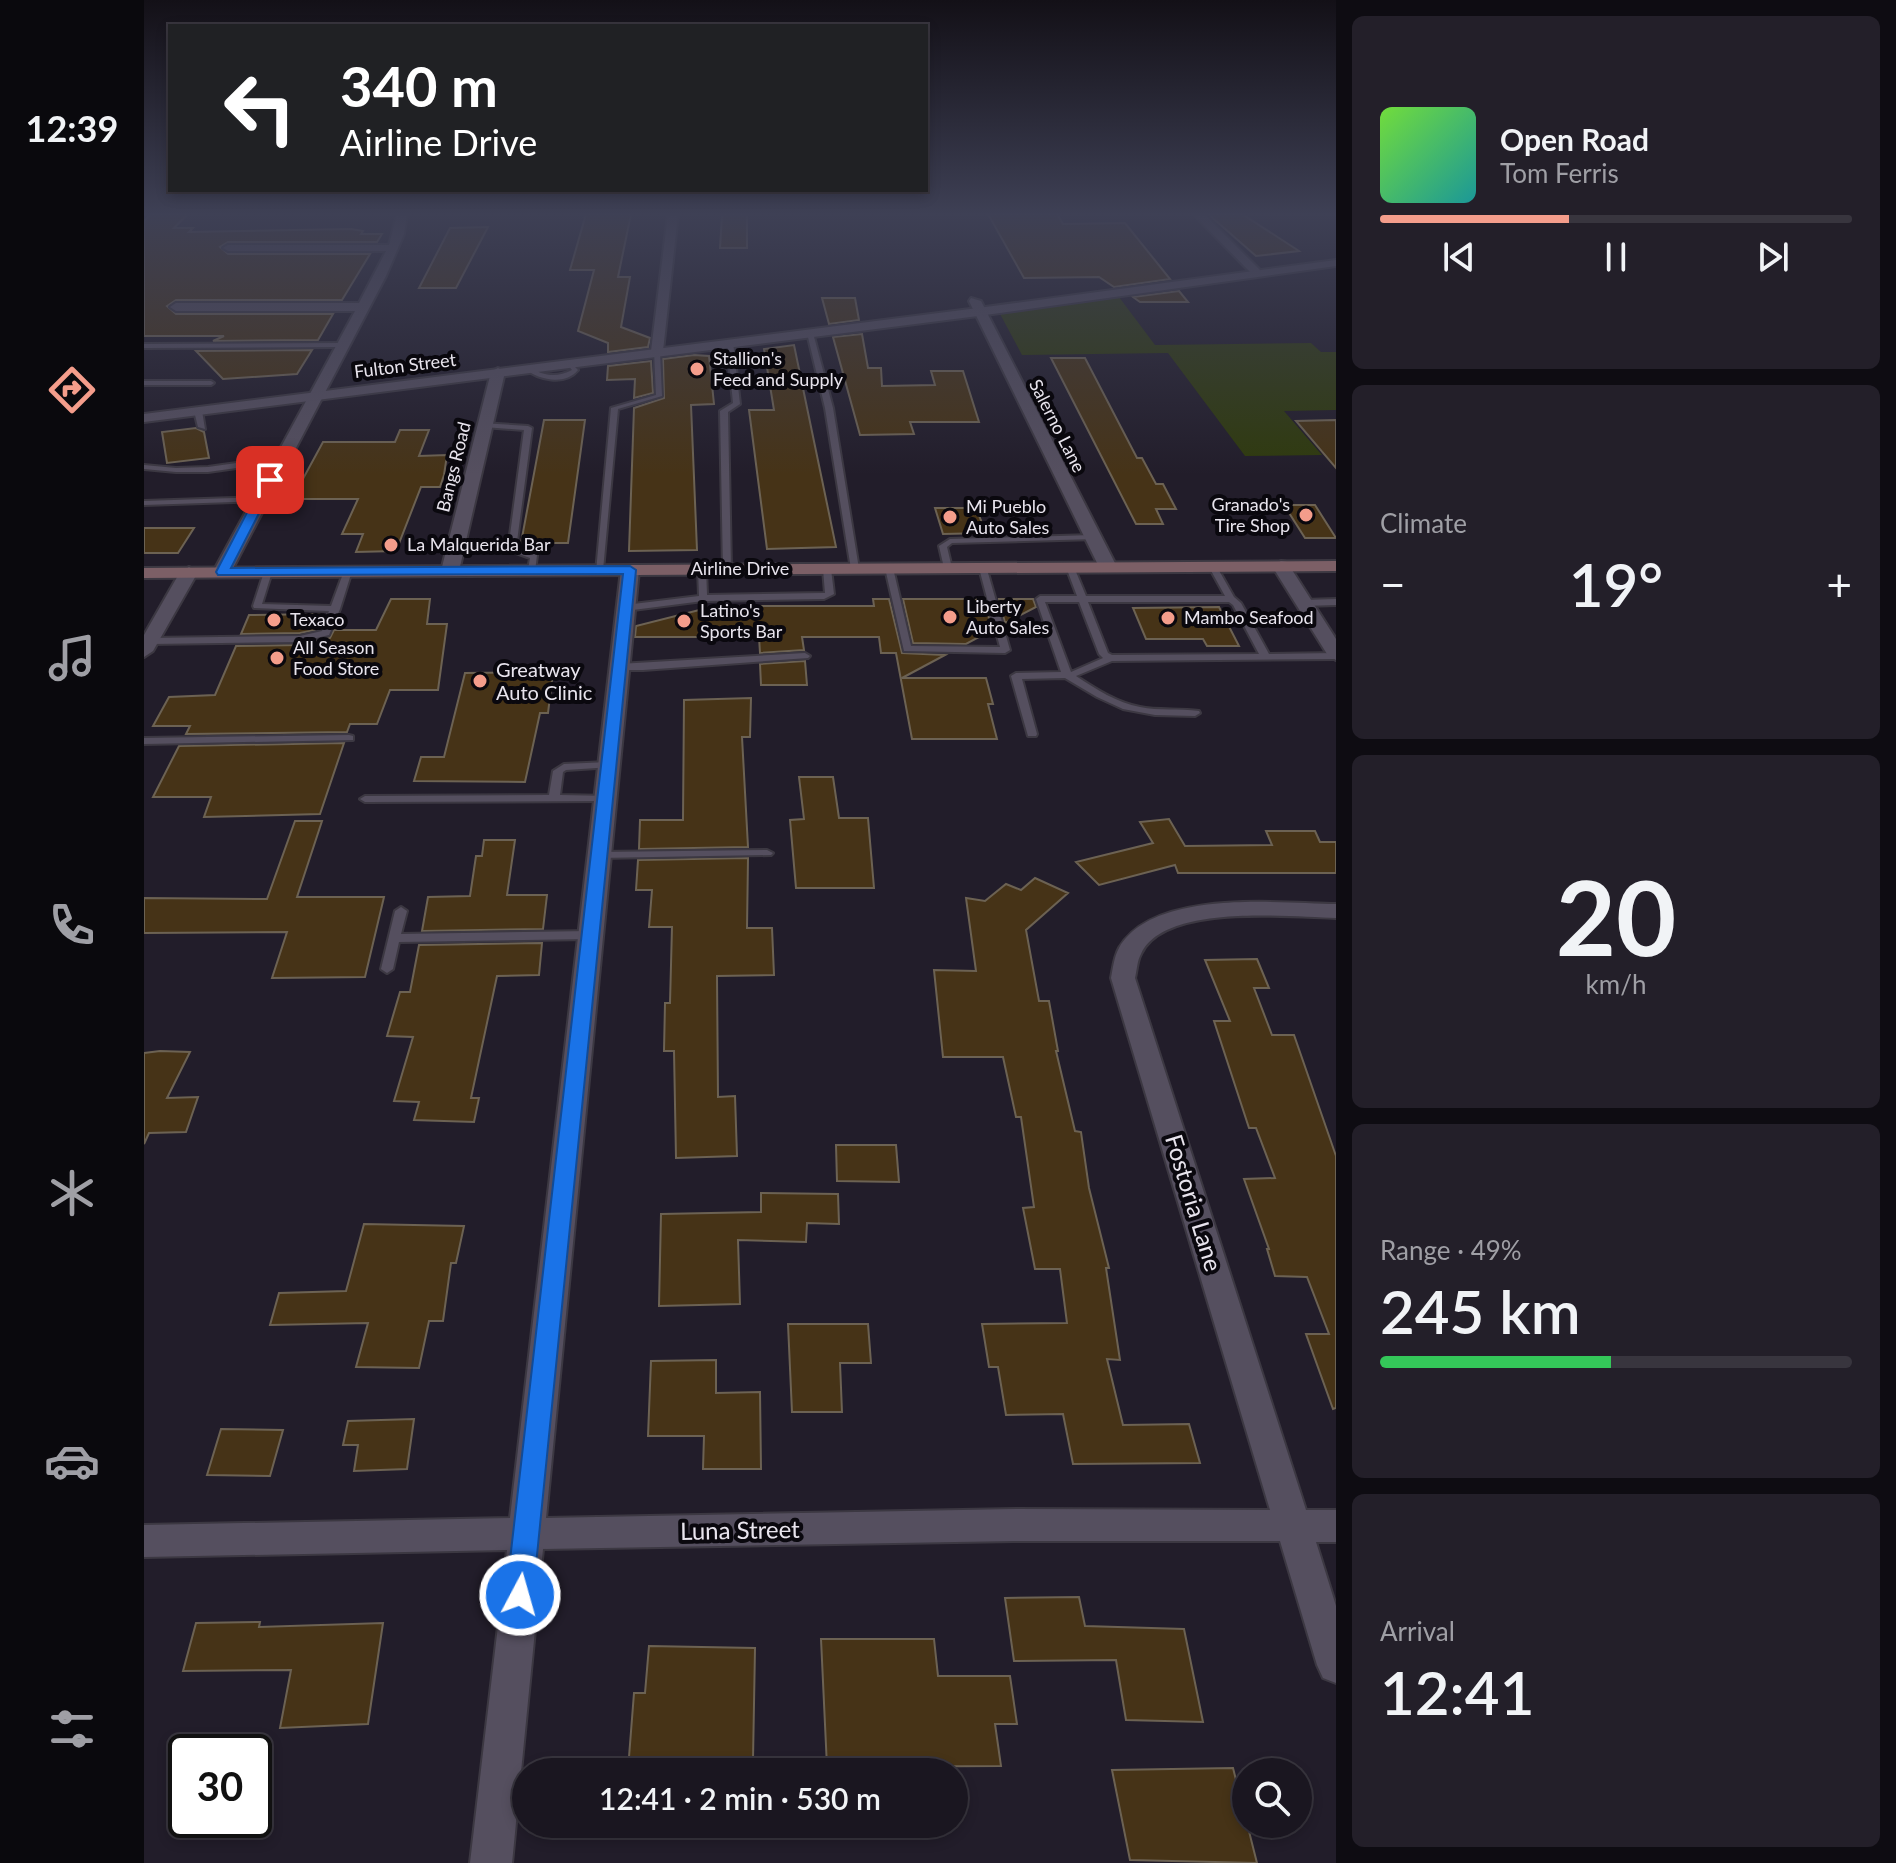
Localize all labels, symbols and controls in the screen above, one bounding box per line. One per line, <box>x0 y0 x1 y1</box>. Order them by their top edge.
text: 340 m <box>340 52 498 119</box>
icon: left <box>208 56 312 160</box>
text: 12:39 <box>26 106 118 150</box>
text: Airline Drive <box>340 120 537 164</box>
text: Open Road <box>1500 121 1649 157</box>
text: Tom Ferris <box>1500 157 1619 189</box>
icon: previous <box>1437 235 1481 279</box>
icon: pause <box>1594 235 1638 279</box>
icon: next <box>1751 235 1795 279</box>
place label: Stallion's Feed and Supply <box>713 347 844 390</box>
street label: Fulton Street <box>353 348 458 382</box>
marker: Stallion's Feed and Supply <box>688 360 706 378</box>
icon: directions <box>44 362 100 418</box>
street label: Salerno Lane <box>1025 375 1091 476</box>
street label: Bangs Road <box>431 419 475 514</box>
pin <box>236 446 304 514</box>
icon: arrive <box>248 458 292 502</box>
place label: Granado's Tire Shop <box>1211 493 1290 536</box>
place label: Mi Pueblo Auto Sales <box>966 495 1050 538</box>
marker: Granado's Tire Shop <box>1297 506 1315 524</box>
text: Climate <box>1380 507 1467 539</box>
marker: Mi Pueblo Auto Sales <box>941 508 959 526</box>
place label: La Malquerida Bar <box>407 533 551 555</box>
marker: La Malquerida Bar <box>382 536 400 554</box>
text: 19° <box>1569 548 1663 620</box>
street label: Airline Drive <box>691 557 789 579</box>
text: − <box>1380 558 1406 610</box>
text: + <box>1826 558 1852 610</box>
place label: Liberty Auto Sales <box>966 595 1050 638</box>
place label: Latino's Sports Bar <box>700 599 783 642</box>
place label: Mambo Seafood <box>1184 606 1314 628</box>
place label: Texaco <box>290 608 344 630</box>
marker: Liberty Auto Sales <box>941 608 959 626</box>
marker: Mambo Seafood <box>1159 609 1177 627</box>
marker: Texaco <box>265 611 283 629</box>
marker: Latino's Sports Bar <box>675 612 693 630</box>
icon: music <box>44 630 100 686</box>
place label: All Season Food Store <box>293 636 379 679</box>
marker: All Season Food Store <box>268 649 286 667</box>
place label: Greatway Auto Clinic <box>496 657 593 704</box>
marker: Greatway Auto Clinic <box>471 672 489 690</box>
text: 20 <box>1556 853 1676 978</box>
icon: phone <box>44 897 100 953</box>
text: km/h <box>1586 968 1646 1000</box>
street label: Fostoria Lane <box>1160 1131 1229 1274</box>
icon: climate <box>44 1165 100 1221</box>
text: Range · 49% <box>1380 1234 1522 1266</box>
text: 245 km <box>1380 1275 1581 1347</box>
icon: car <box>44 1433 100 1489</box>
street label: Luna Street <box>680 1514 800 1545</box>
position arrow <box>478 1553 562 1637</box>
text: Arrival <box>1380 1615 1455 1647</box>
text: 12:41 <box>1380 1656 1534 1728</box>
icon: filters <box>44 1701 100 1757</box>
speed limit sign: 30 <box>168 1734 272 1838</box>
map controls <box>1232 1758 1312 1838</box>
button: search <box>1232 1758 1312 1838</box>
text: 12:41 · 2 min · 530 m <box>599 1780 881 1816</box>

